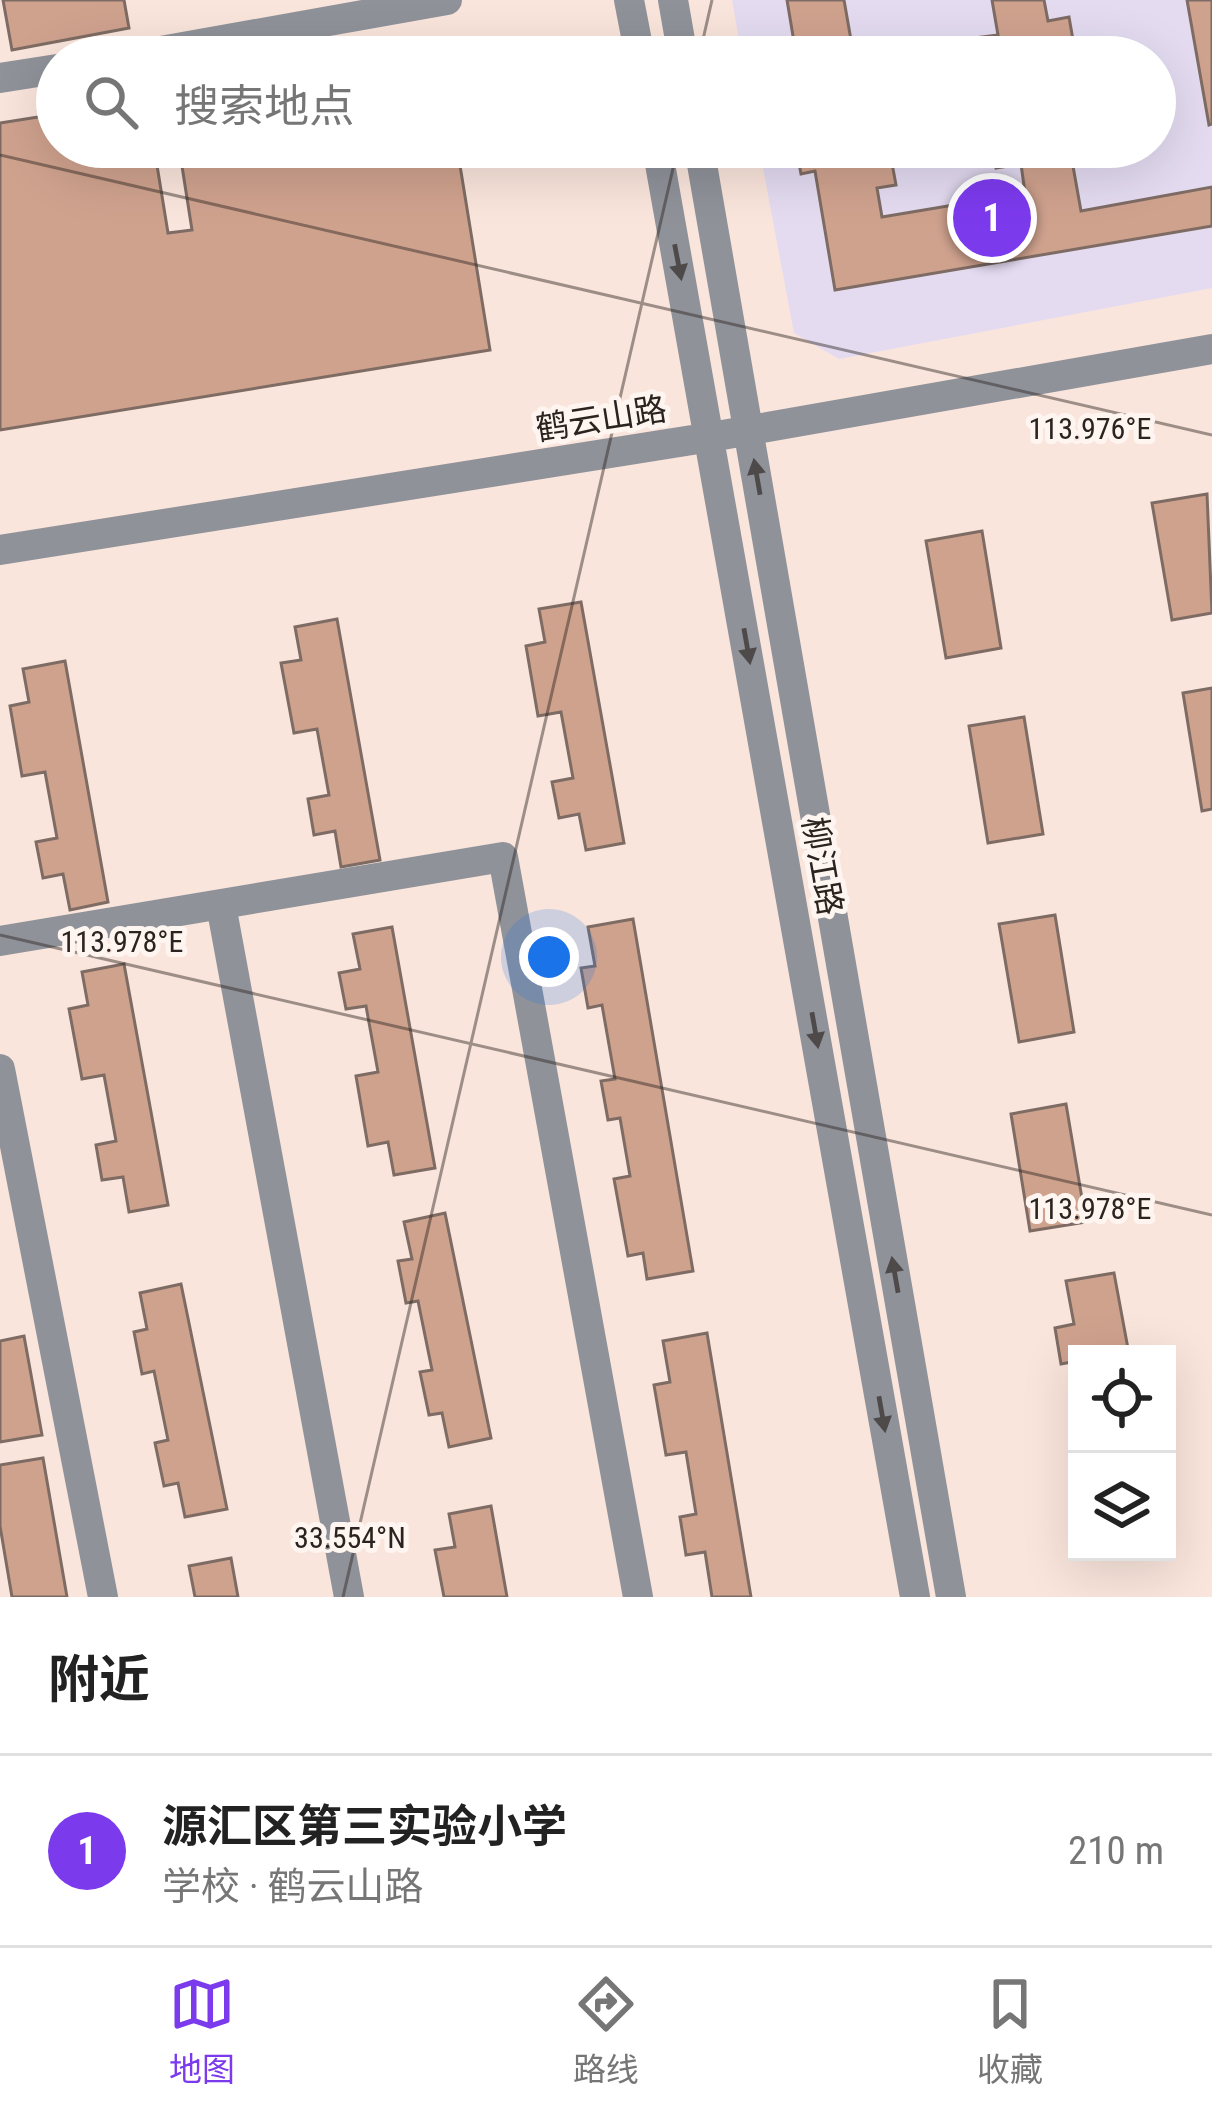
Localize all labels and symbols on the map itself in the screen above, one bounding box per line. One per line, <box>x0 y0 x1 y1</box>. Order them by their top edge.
pin: 1 <box>953 173 1031 263</box>
one-way arrow <box>669 244 688 281</box>
street label: 鹤云山路 <box>533 389 669 448</box>
text: 113.976°E <box>1029 411 1151 446</box>
one-way arrow <box>748 457 766 495</box>
one-way arrow <box>738 628 757 665</box>
street label: 柳江路 <box>795 814 850 918</box>
text: 113.978°E <box>61 924 183 959</box>
your location <box>519 927 579 987</box>
one-way arrow <box>806 1012 825 1049</box>
text: 113.978°E <box>1029 1191 1151 1226</box>
one-way arrow <box>885 1255 904 1293</box>
one-way arrow <box>873 1396 892 1433</box>
text: 33.554°N <box>294 1520 406 1555</box>

